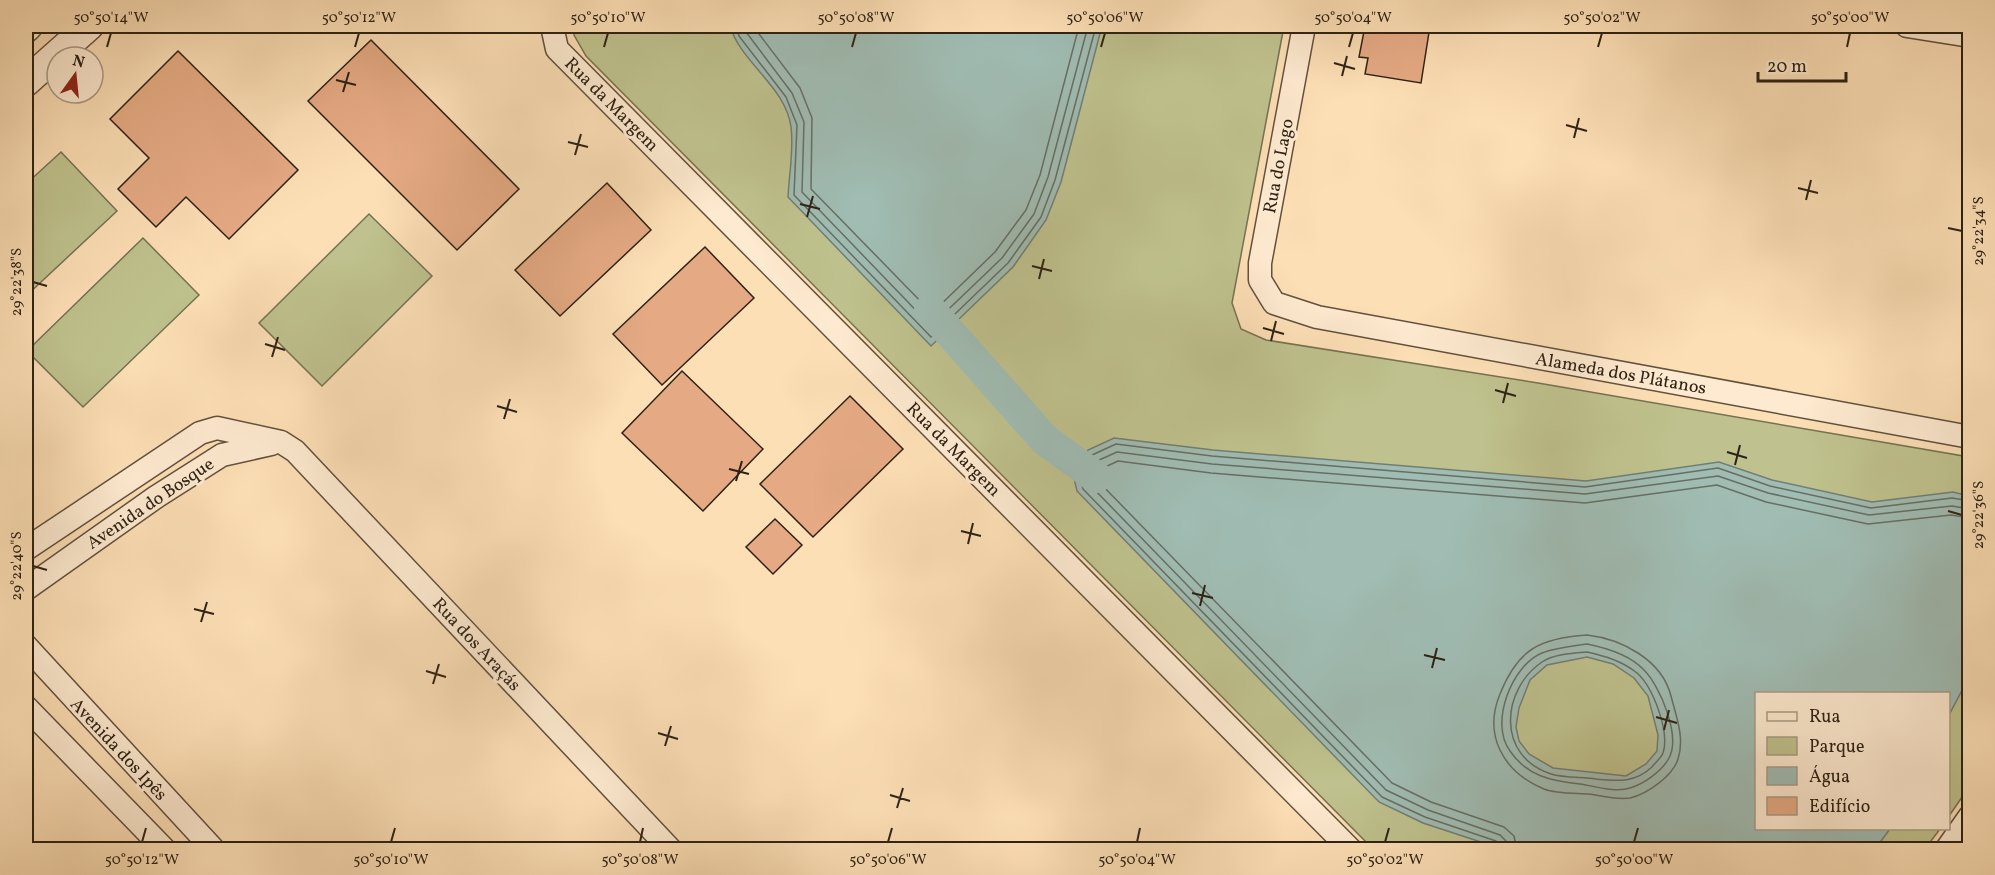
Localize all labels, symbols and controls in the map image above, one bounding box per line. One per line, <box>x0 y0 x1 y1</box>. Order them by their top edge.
text: 50°50'14"W <box>73 8 149 29</box>
text: 50°50'12"W <box>322 8 396 29</box>
text: 50°50'10"W <box>570 8 646 29</box>
text: 50°50'08"W <box>817 8 895 29</box>
text: 50°50'06"W <box>1066 8 1144 29</box>
text: 50°50'04"W <box>1314 8 1392 29</box>
text: 50°50'02"W <box>1563 8 1641 29</box>
text: 50°50'00"W <box>1811 8 1889 29</box>
north arrow <box>45 45 105 105</box>
scale bar <box>1758 45 1846 83</box>
text: N <box>70 50 87 75</box>
street label: Rua da Margem <box>558 52 664 158</box>
text: 20 m <box>1767 55 1807 80</box>
street label: Rua do Lago <box>1258 117 1301 216</box>
text: 29°22'34"S <box>1969 196 1990 266</box>
text: 29°22'38"S <box>7 248 28 316</box>
street label: Alameda dos Plátanos <box>1533 347 1708 402</box>
street label: Rua da Margem <box>900 397 1006 503</box>
street label: Avenida do Bosque <box>82 452 219 556</box>
text: 29°22'36"S <box>1969 481 1990 549</box>
text: 29°22'40"S <box>7 531 28 601</box>
street label: Rua dos Araçás <box>426 593 526 697</box>
legend <box>1755 692 1950 830</box>
street label: Avenida dos Ipês <box>64 693 172 807</box>
text: Rua <box>1809 705 1840 730</box>
text: Parque <box>1809 735 1864 760</box>
text: Água <box>1809 765 1850 790</box>
text: Edifício <box>1809 795 1870 820</box>
text: 50°50'12"W <box>105 850 179 871</box>
text: 50°50'10"W <box>353 850 429 871</box>
text: 50°50'08"W <box>601 850 679 871</box>
text: 50°50'06"W <box>849 850 927 871</box>
text: 50°50'04"W <box>1098 850 1176 871</box>
text: 50°50'02"W <box>1346 850 1424 871</box>
text: 50°50'00"W <box>1595 850 1673 871</box>

